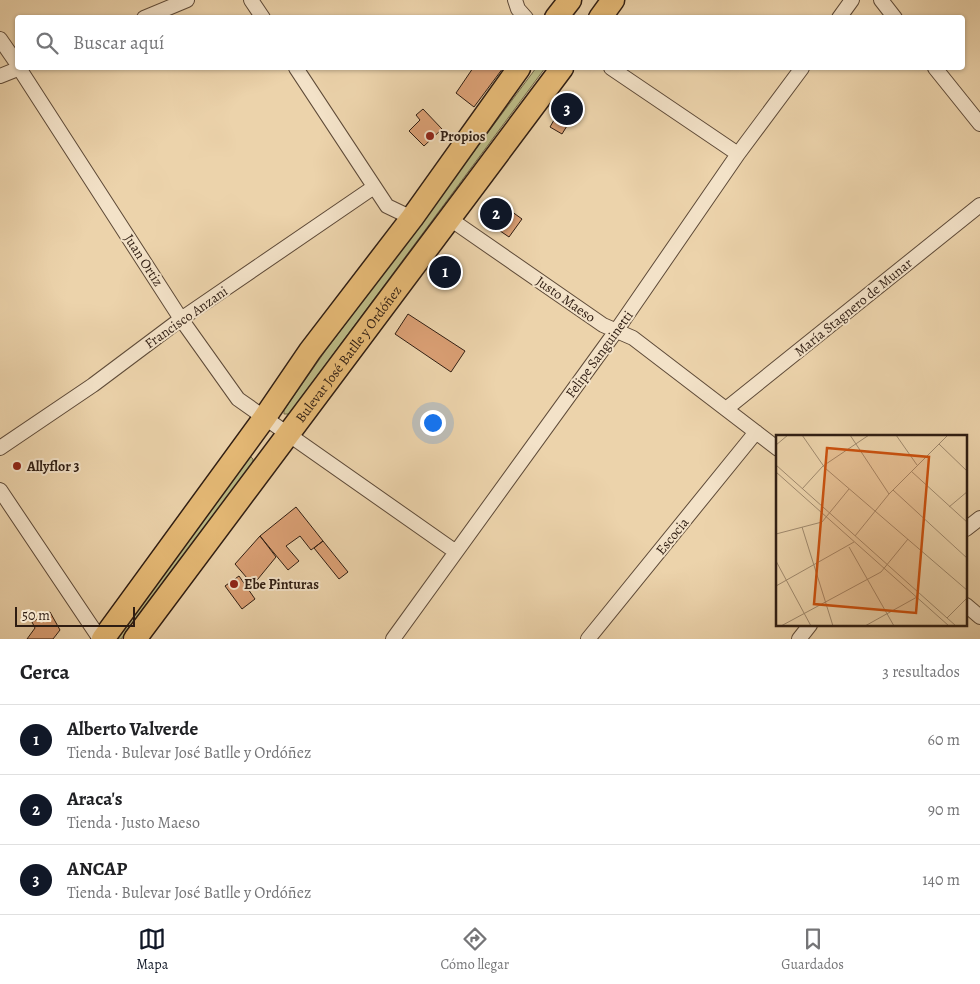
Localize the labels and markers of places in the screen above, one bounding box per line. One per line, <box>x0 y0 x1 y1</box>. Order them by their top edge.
pin: 3 <box>551 90 583 128</box>
place label: Propios <box>440 127 486 146</box>
marker: Propios <box>424 130 436 142</box>
pin: 2 <box>480 195 512 233</box>
pin: 1 <box>429 253 461 291</box>
place label: Allyflor 3 <box>26 457 79 476</box>
marker: Allyflor 3 <box>11 460 23 472</box>
place label: Ebe Pinturas <box>244 575 319 594</box>
marker: Ebe Pinturas <box>228 578 240 590</box>

